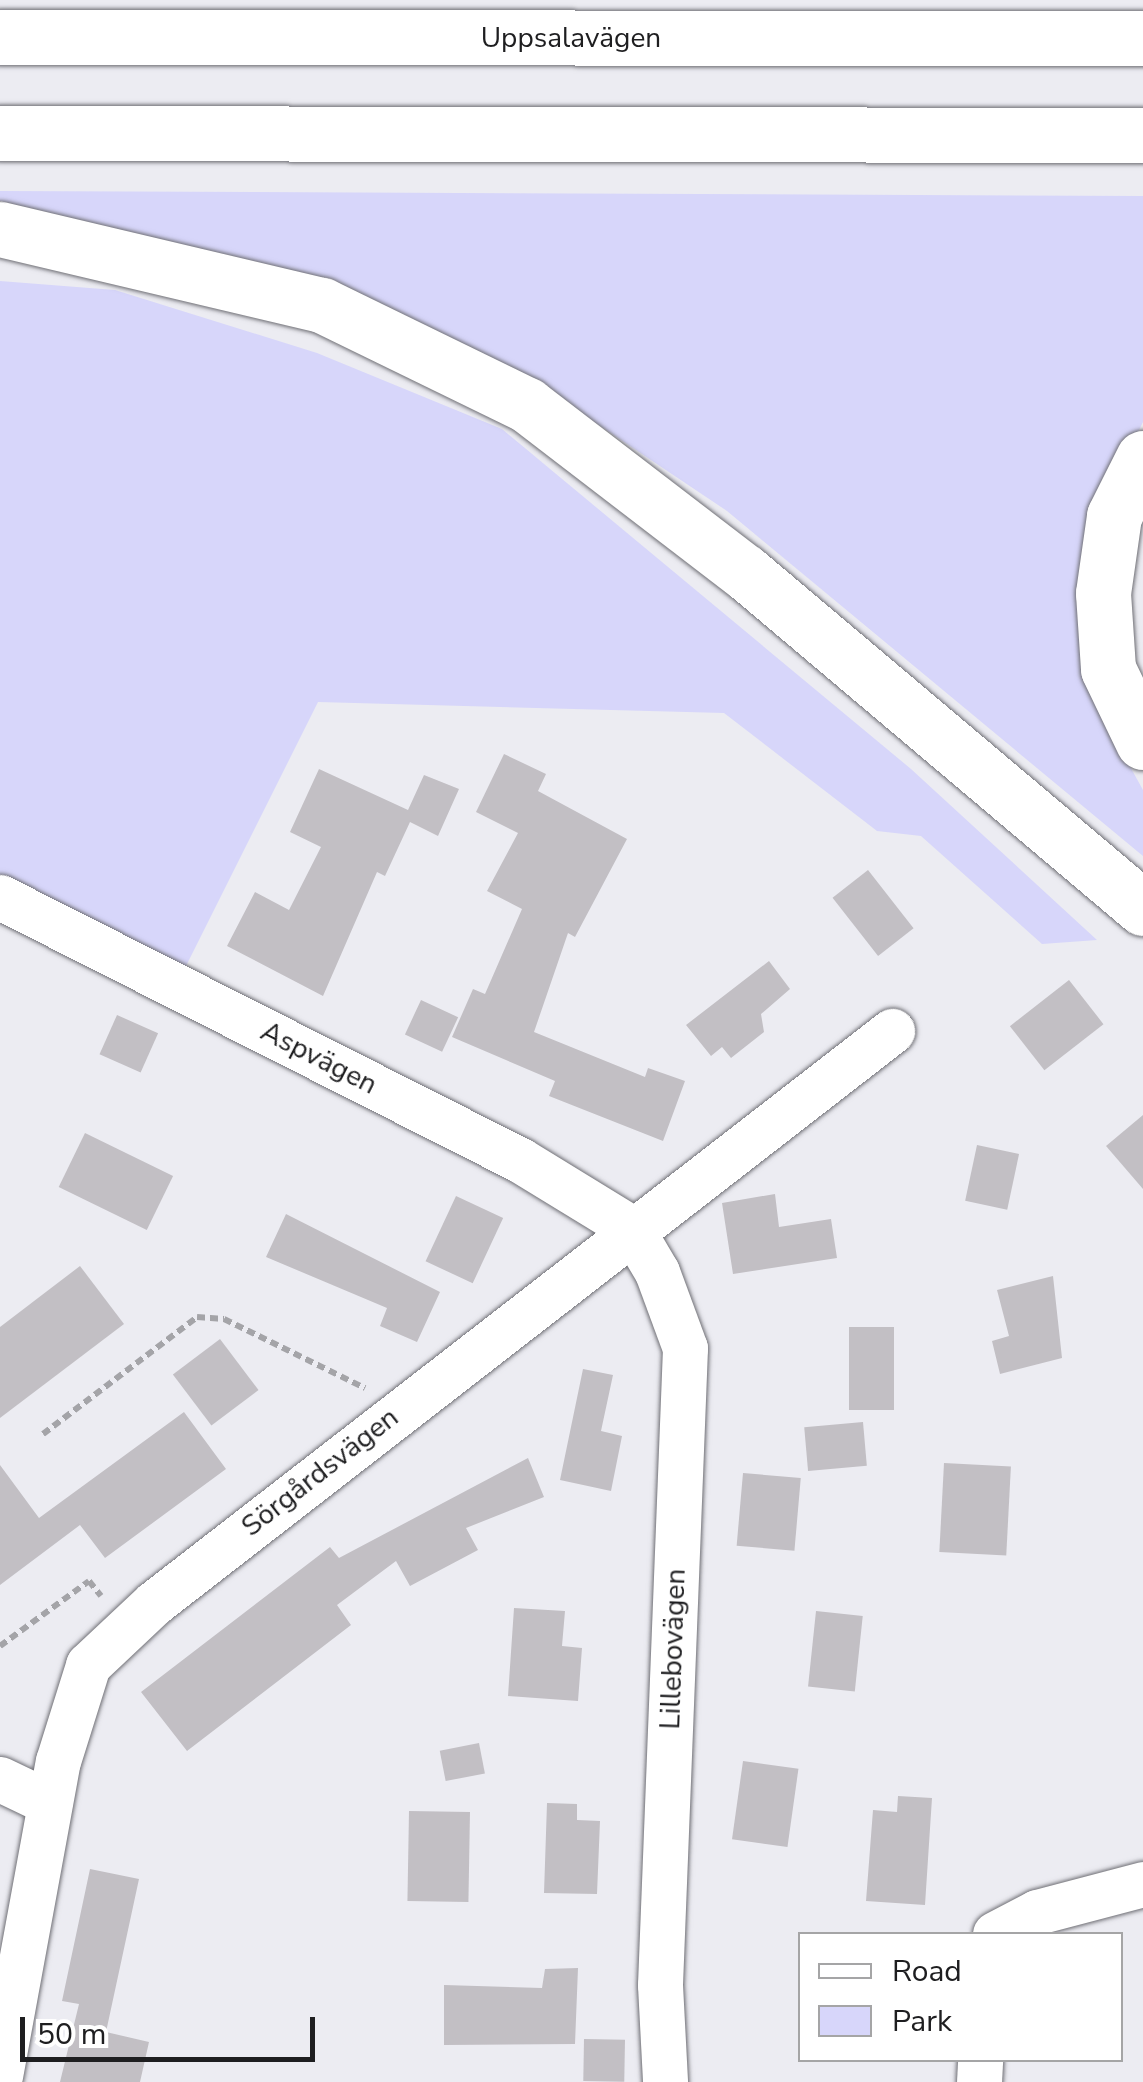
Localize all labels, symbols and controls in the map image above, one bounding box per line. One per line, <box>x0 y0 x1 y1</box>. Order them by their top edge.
street label: Uppsalavägen <box>481 21 661 55</box>
street label: Aspvägen <box>255 1014 383 1102</box>
street label: Sörgårdsvägen <box>235 1400 405 1544</box>
street label: Lillebovägen <box>653 1568 693 1730</box>
legend <box>798 1932 1123 2062</box>
text: Road <box>892 1951 962 1992</box>
scale bar <box>25 1997 320 2059</box>
text: Park <box>892 2001 952 2042</box>
text: 50 m <box>37 2014 106 2055</box>

